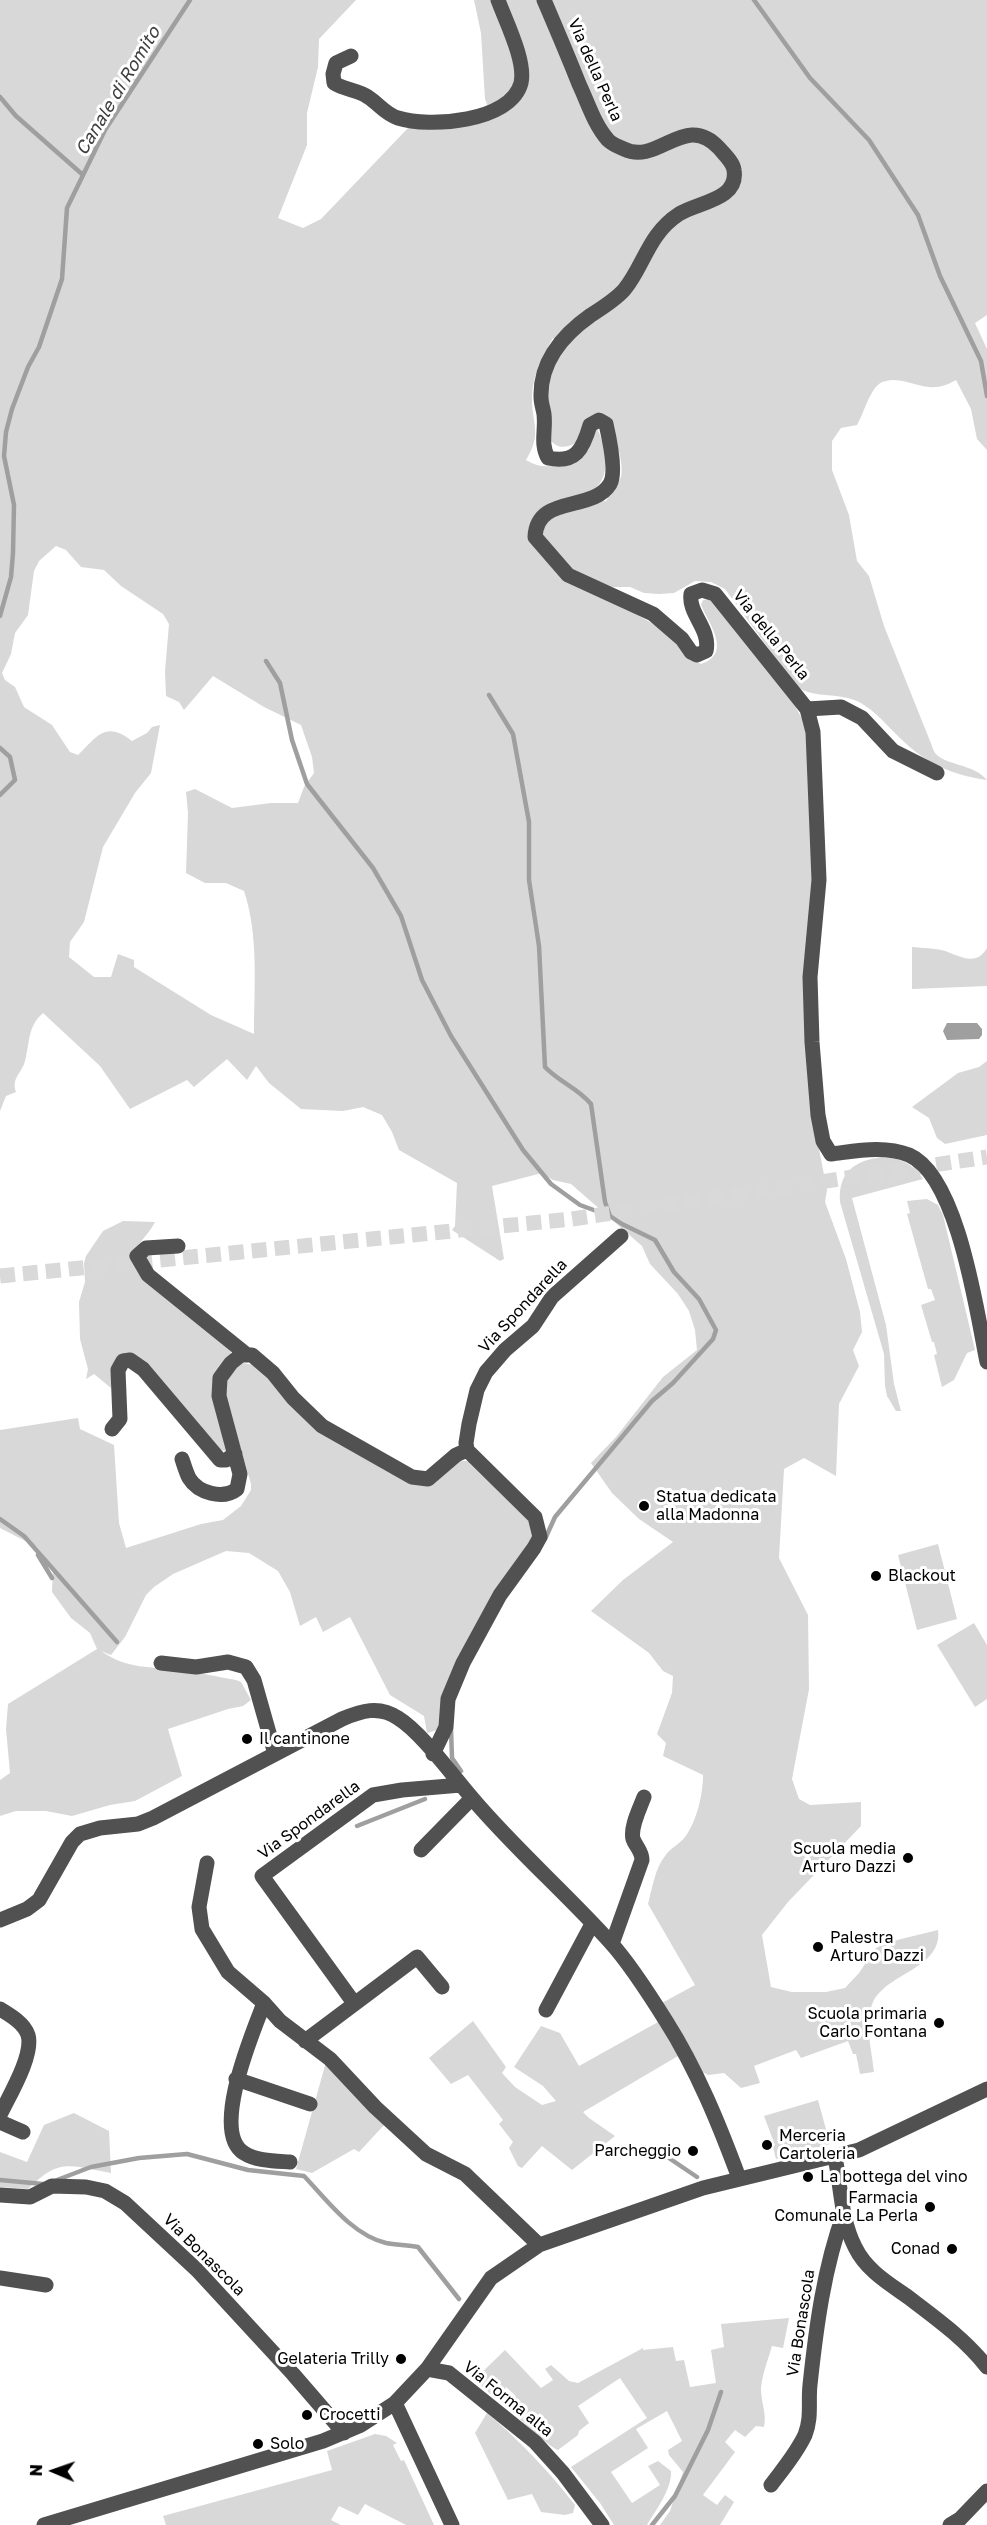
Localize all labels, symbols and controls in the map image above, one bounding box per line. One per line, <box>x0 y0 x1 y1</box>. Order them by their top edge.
street label: Via della Perla <box>564 16 626 124</box>
water label: Canale di Romito <box>71 23 165 159</box>
street label: Via della Perla <box>729 586 813 684</box>
street label: Via Spondarella <box>475 1255 571 1357</box>
place label: Statua dedicata alla Madonna <box>656 1487 777 1525</box>
marker: Statua dedicata alla Madonna <box>637 1499 651 1513</box>
place label: Blackout <box>888 1566 956 1586</box>
marker: Blackout <box>869 1569 883 1583</box>
place label: Il cantinone <box>259 1729 350 1749</box>
marker: Il cantinone <box>240 1732 254 1746</box>
street label: Via Spondarella <box>254 1777 364 1863</box>
place label: Scuola media Arturo Dazzi <box>793 1839 896 1877</box>
marker: Scuola media Arturo Dazzi <box>901 1851 915 1865</box>
place label: Palestra Arturo Dazzi <box>830 1928 924 1966</box>
marker: Palestra Arturo Dazzi <box>811 1940 825 1954</box>
place label: Scuola primaria Carlo Fontana <box>807 2004 927 2042</box>
marker: Scuola primaria Carlo Fontana <box>932 2016 946 2030</box>
place label: Merceria Cartoleria <box>779 2126 855 2164</box>
marker: Merceria Cartoleria <box>760 2138 774 2152</box>
place label: Parcheggio <box>594 2141 681 2161</box>
marker: Parcheggio <box>686 2144 700 2158</box>
place label: La bottega del vino <box>820 2167 967 2187</box>
marker: La bottega del vino <box>801 2170 815 2184</box>
place label: Farmacia Comunale La Perla <box>774 2188 918 2226</box>
marker: Farmacia Comunale La Perla <box>923 2200 937 2214</box>
street label: Via Bonascola <box>159 2210 249 2300</box>
place label: Conad <box>891 2239 940 2259</box>
marker: Conad <box>945 2242 959 2256</box>
street label: Via Bonascola <box>783 2268 819 2378</box>
place label: Gelateria Trilly <box>277 2349 389 2369</box>
marker: Gelateria Trilly <box>394 2352 408 2366</box>
street label: Via Forma alta <box>459 2357 557 2441</box>
place label: Crocetti <box>319 2405 380 2425</box>
marker: Crocetti <box>300 2408 314 2422</box>
place label: Solo <box>270 2434 304 2454</box>
marker: Solo <box>251 2437 265 2451</box>
north arrow <box>24 2441 84 2501</box>
text: N <box>26 2464 46 2477</box>

